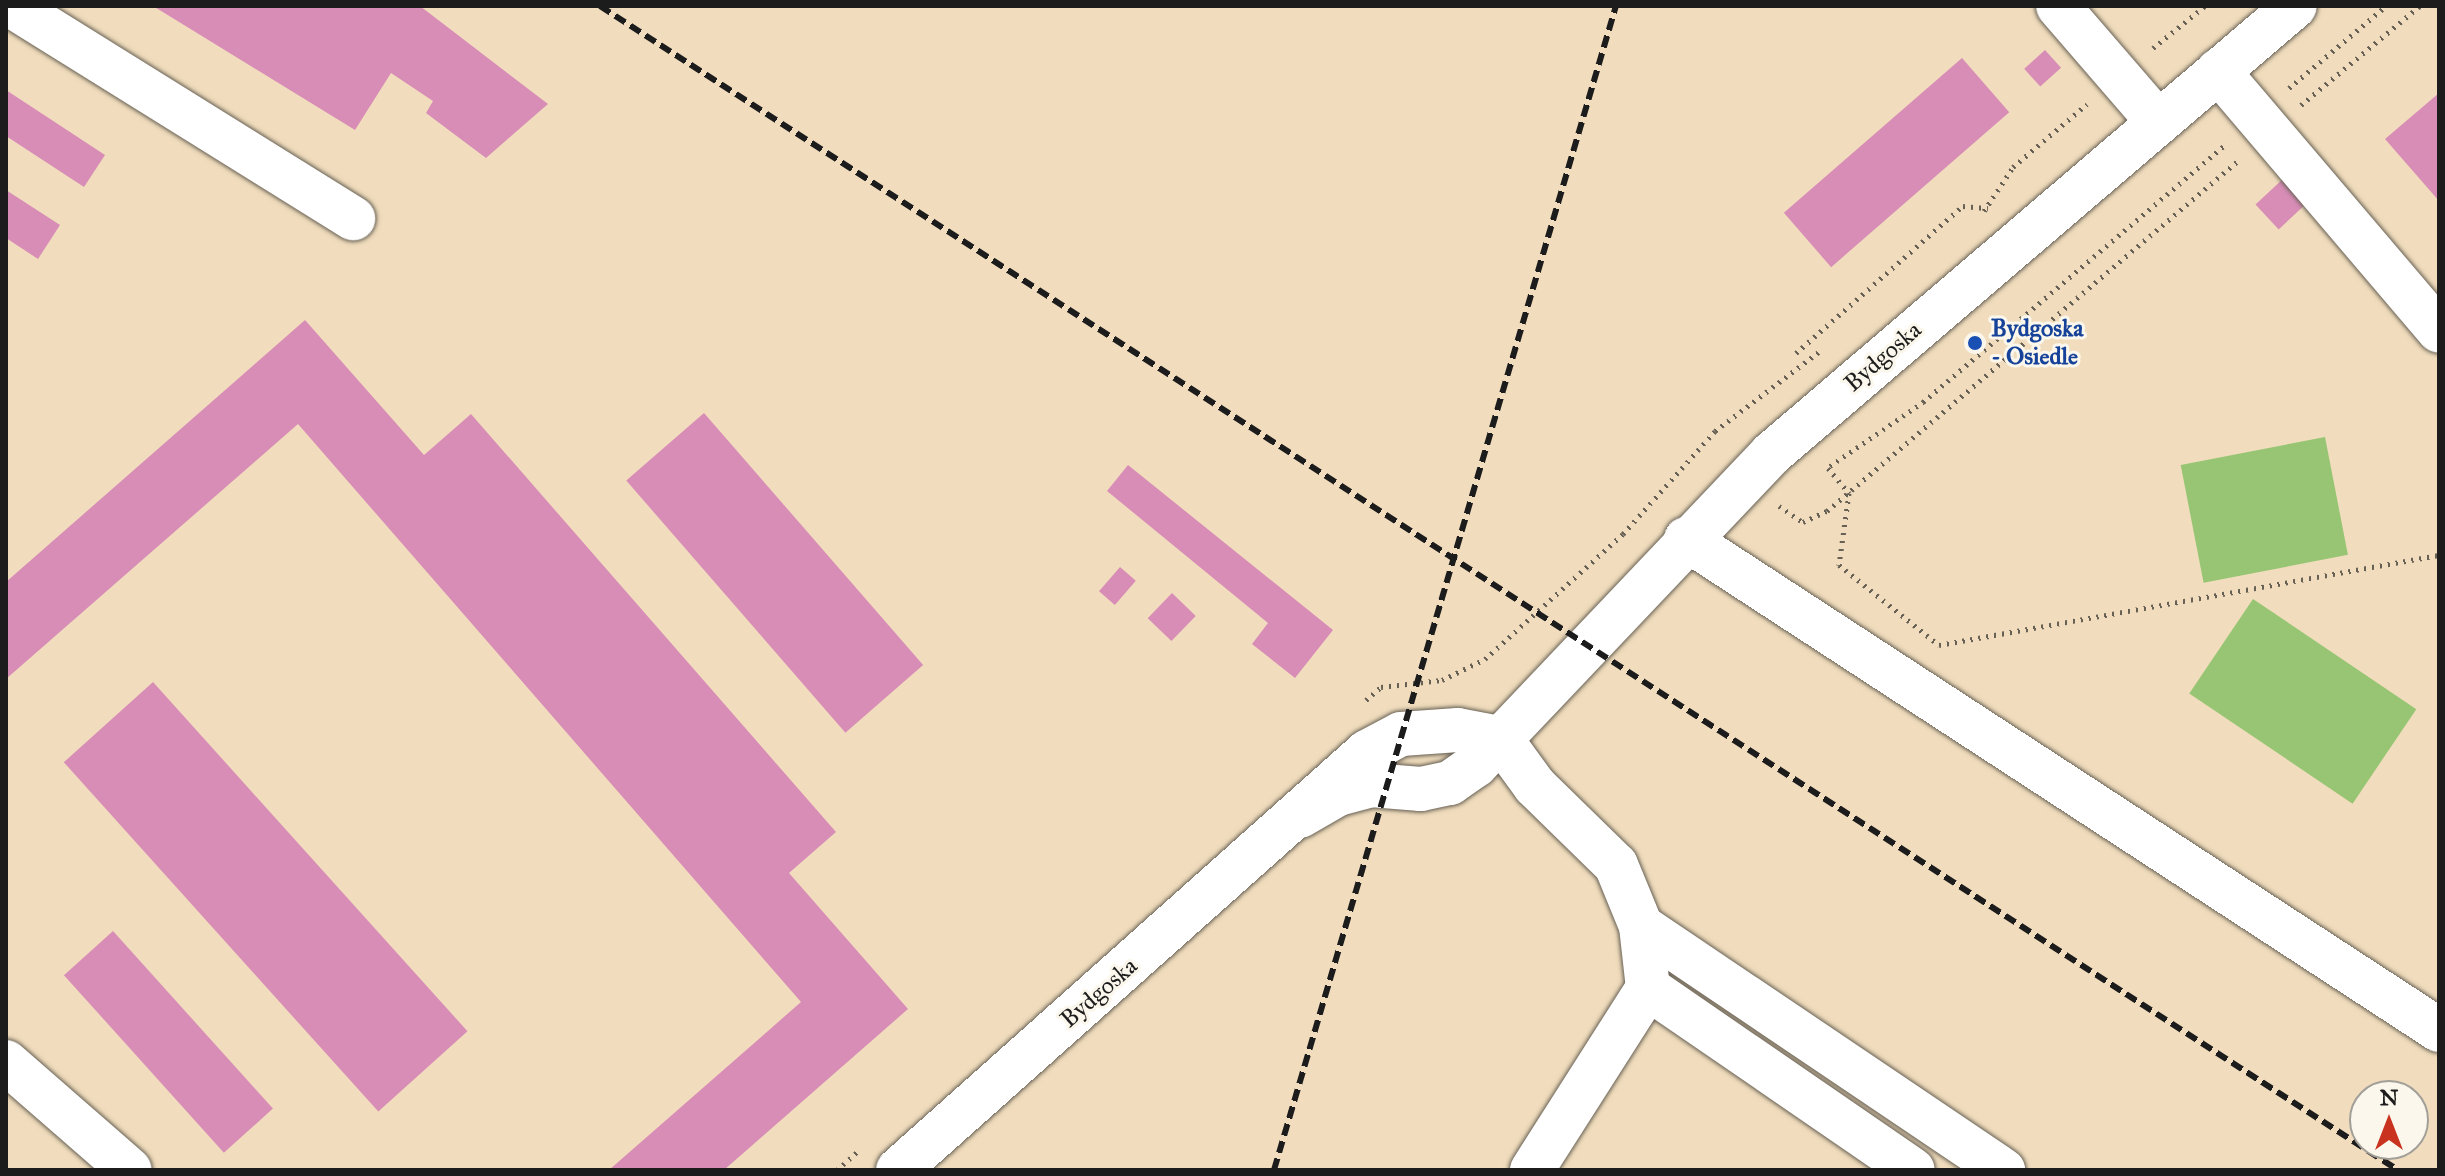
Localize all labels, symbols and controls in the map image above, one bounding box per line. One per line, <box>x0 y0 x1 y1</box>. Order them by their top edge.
place label: Bydgoska - Osiedle <box>1991 315 2083 371</box>
street label: Bydgoska <box>1839 316 1927 398</box>
marker: Bydgoska - Osiedle <box>1966 334 1984 352</box>
street label: Bydgoska <box>1055 952 1143 1034</box>
north arrow <box>2349 1080 2429 1160</box>
text: N <box>2380 1084 2398 1111</box>

